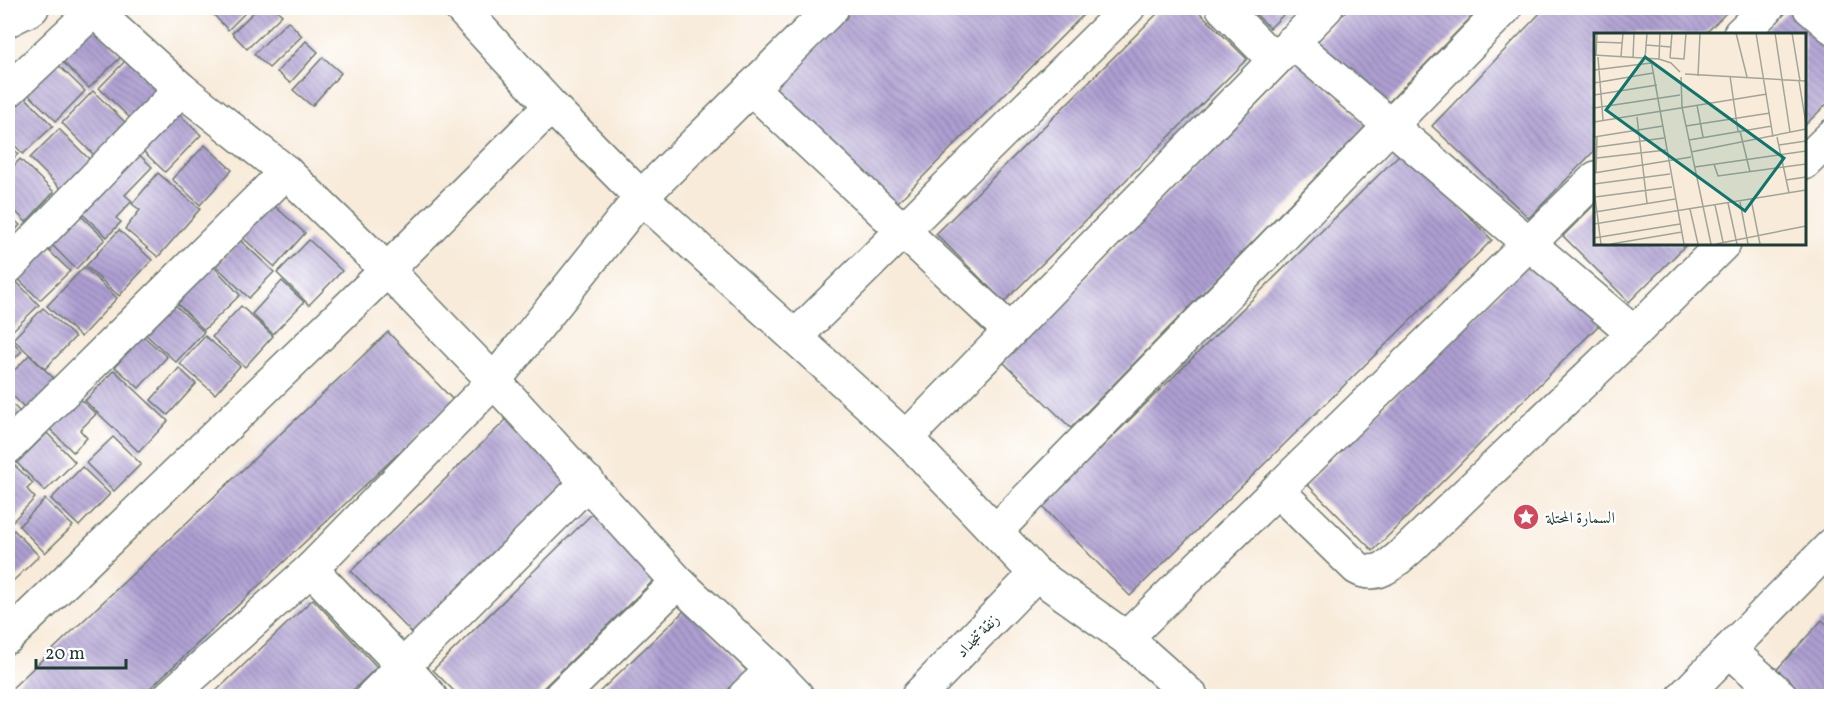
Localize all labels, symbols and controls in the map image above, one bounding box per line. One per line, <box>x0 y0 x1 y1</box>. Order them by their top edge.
inset map <box>1594 33 1806 244</box>
place icon: السمارة المحتلة <box>1511 502 1541 532</box>
place label: السمارة المحتلة <box>1545 508 1615 530</box>
street label: زنقة تنجداد <box>952 609 1005 663</box>
scale bar <box>36 632 126 670</box>
text: 20 m <box>45 642 85 667</box>

